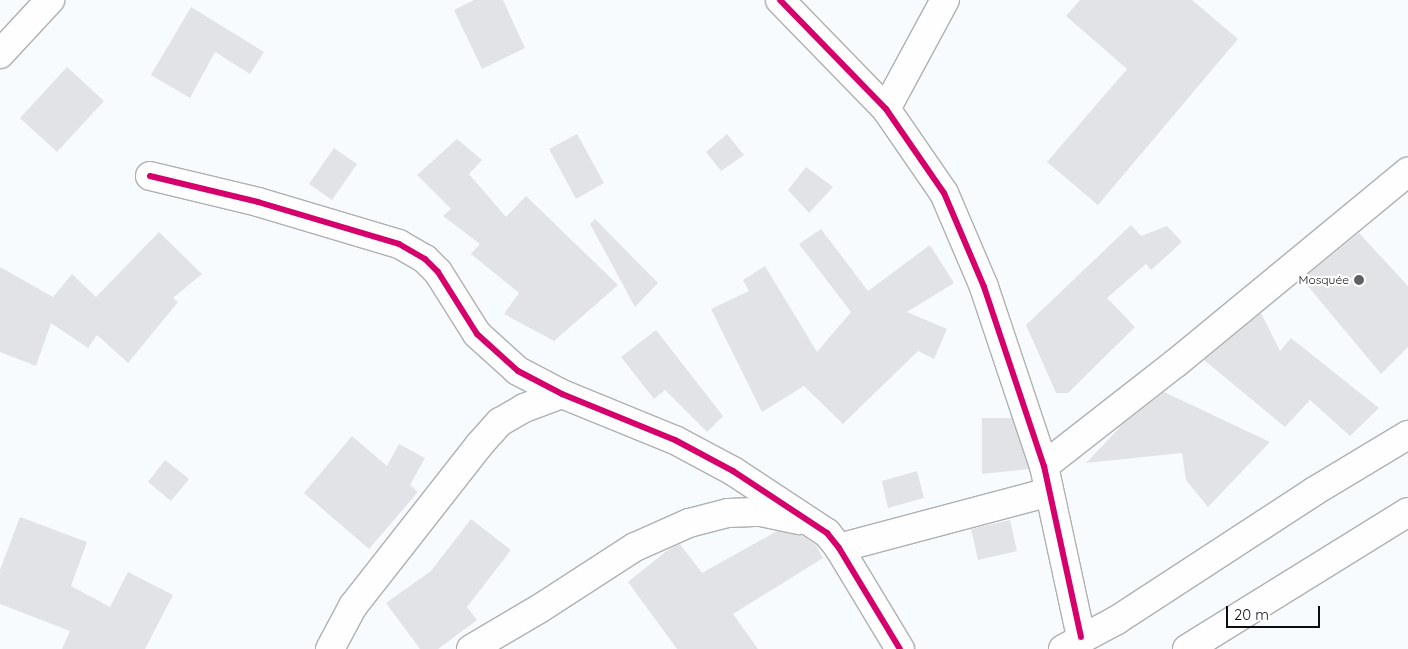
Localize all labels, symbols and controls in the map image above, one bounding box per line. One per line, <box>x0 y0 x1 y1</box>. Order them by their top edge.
place label: Mosquée <box>1299 273 1349 287</box>
marker: Mosquée <box>1353 274 1365 286</box>
scale bar <box>1228 596 1322 628</box>
text: 20 m <box>1234 605 1269 624</box>

